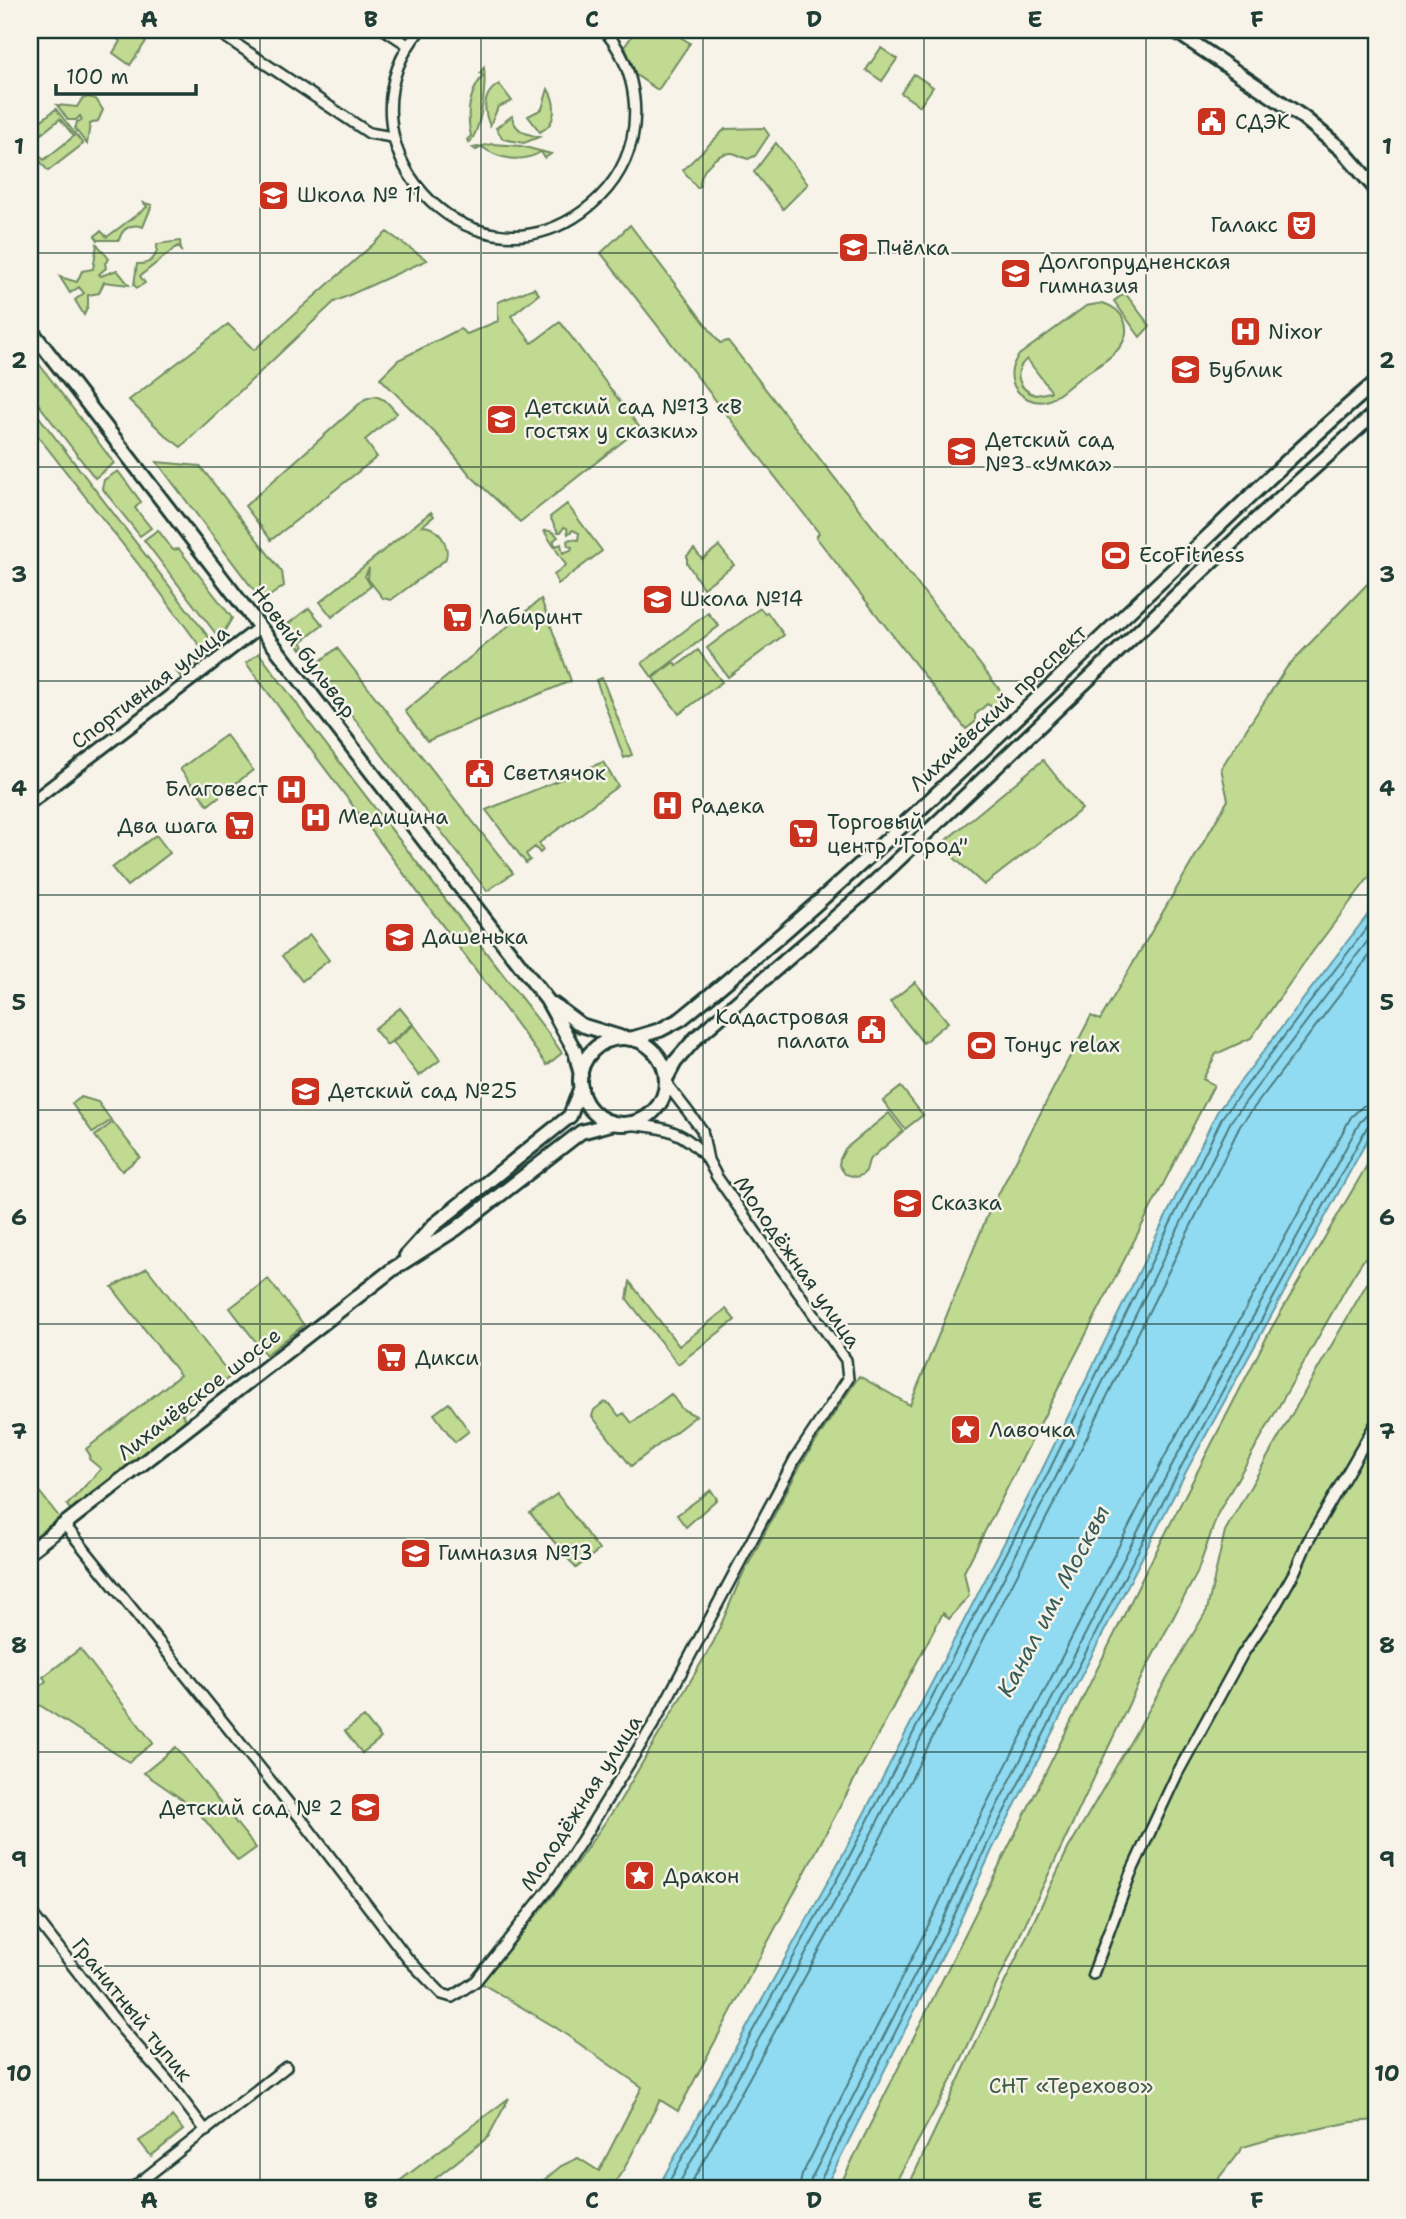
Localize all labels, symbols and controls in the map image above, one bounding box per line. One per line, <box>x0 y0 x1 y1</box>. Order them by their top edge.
text: A <box>140 4 158 34</box>
text: B <box>364 4 378 34</box>
text: C <box>585 4 599 34</box>
text: D <box>806 4 822 34</box>
text: E <box>1027 4 1043 34</box>
text: F <box>1250 4 1264 34</box>
scale bar <box>56 52 196 96</box>
text: 100 m <box>66 63 129 91</box>
public building icon: СДЭК <box>1195 105 1229 139</box>
place label: СДЭК <box>1235 108 1291 136</box>
text: 1 <box>14 131 24 161</box>
text: 1 <box>1382 131 1392 161</box>
school or university icon: Школа № 11 <box>257 178 291 212</box>
place label: Школа № 11 <box>297 181 422 209</box>
theatre icon: Галакс <box>1284 208 1318 242</box>
place label: Галакс <box>1211 211 1278 239</box>
school or university icon: Пчёлка <box>837 231 871 265</box>
place label: Пчёлка <box>877 234 949 262</box>
place label: Долгопрудненская гимназия <box>1039 248 1231 300</box>
school or university icon: Долгопрудненская гимназия <box>999 257 1033 291</box>
hospital icon: Nixor <box>1228 315 1262 349</box>
place label: Nixor <box>1268 318 1323 346</box>
text: 2 <box>11 345 27 375</box>
text: 2 <box>1379 345 1395 375</box>
school or university icon: Бублик <box>1168 353 1202 387</box>
place label: Бублик <box>1208 356 1283 384</box>
place label: Детский сад №13 «В гостях у сказки» <box>525 393 742 445</box>
school or university icon: Детский сад №13 «В гостях у сказки» <box>485 402 519 436</box>
place label: Детский сад №3 «Умка» <box>985 426 1114 478</box>
school or university icon: Детский сад №3 «Умка» <box>945 435 979 469</box>
sports icon: EcoFitness <box>1099 538 1133 572</box>
place label: EcoFitness <box>1139 541 1245 569</box>
text: 3 <box>11 559 27 589</box>
text: 3 <box>1379 559 1395 589</box>
street label: Новый бульвар <box>245 580 363 724</box>
school or university icon: Школа №14 <box>640 582 674 616</box>
place label: Школа №14 <box>680 585 803 613</box>
supermarket icon: Лабиринт <box>441 600 475 634</box>
place label: Лабиринт <box>481 603 583 631</box>
street label: Спортивная улица <box>65 618 235 756</box>
street label: Лихачёвский проспект <box>903 618 1093 798</box>
public building icon: Светлячок <box>463 756 497 790</box>
place label: Светлячок <box>503 759 606 787</box>
hospital icon: Благовест <box>274 772 308 806</box>
text: 4 <box>11 773 27 803</box>
text: 4 <box>1379 773 1395 803</box>
place label: Благовест <box>165 775 268 803</box>
hospital icon: Радека <box>651 789 685 823</box>
place label: Радека <box>691 792 764 820</box>
hospital icon: Медицина <box>298 800 332 834</box>
place label: Медицина <box>338 803 448 831</box>
place label: Торговый центр "Город" <box>827 808 968 860</box>
supermarket icon: Два шага <box>223 809 257 843</box>
place label: Два шага <box>117 812 217 840</box>
supermarket icon: Торговый центр "Город" <box>787 817 821 851</box>
school or university icon: Дашенька <box>382 920 416 954</box>
place label: Дашенька <box>422 923 528 951</box>
text: 5 <box>12 987 26 1017</box>
text: 5 <box>1380 987 1394 1017</box>
place label: Кадастровая палата <box>715 1003 849 1055</box>
public building icon: Кадастровая палата <box>855 1012 889 1046</box>
sports icon: Тонус relax <box>964 1028 998 1062</box>
place label: Тонус relax <box>1004 1031 1120 1059</box>
school or university icon: Детский сад №25 <box>288 1074 322 1108</box>
place label: Детский сад №25 <box>328 1077 517 1105</box>
street label: Молодёжная улица <box>727 1170 867 1354</box>
school or university icon: Сказка <box>891 1186 925 1220</box>
place label: Сказка <box>931 1189 1002 1217</box>
text: 6 <box>11 1202 27 1232</box>
text: 6 <box>1379 1202 1395 1232</box>
street label: Лихачёвское шоссе <box>111 1321 287 1467</box>
supermarket icon: Дикси <box>375 1341 409 1375</box>
place label: Дикси <box>415 1344 479 1372</box>
place icon: Лавочка <box>949 1413 983 1447</box>
text: 7 <box>11 1416 27 1446</box>
place label: Лавочка <box>989 1416 1075 1444</box>
text: 7 <box>1379 1416 1395 1446</box>
water label: Канал им. Москвы <box>990 1500 1116 1702</box>
school or university icon: Гимназия №13 <box>398 1536 432 1570</box>
place label: Гимназия №13 <box>438 1539 593 1567</box>
text: 8 <box>11 1630 27 1660</box>
text: 8 <box>1379 1630 1395 1660</box>
street label: Молодёжная улица <box>514 1710 648 1896</box>
school or university icon: Детский сад № 2 <box>349 1791 383 1825</box>
place label: Детский сад № 2 <box>159 1794 343 1822</box>
text: 9 <box>11 1844 27 1874</box>
text: 9 <box>1379 1844 1395 1874</box>
place icon: Дракон <box>623 1859 657 1893</box>
place label: Дракон <box>663 1862 739 1890</box>
street label: Гранитный тупик <box>65 1932 199 2088</box>
text: 10 <box>6 2058 32 2088</box>
text: 10 <box>1374 2058 1400 2088</box>
park label: СНТ «Терехово» <box>989 2072 1153 2100</box>
text: A <box>140 2185 158 2215</box>
text: B <box>364 2185 378 2215</box>
text: C <box>585 2185 599 2215</box>
text: D <box>806 2185 822 2215</box>
text: E <box>1027 2185 1043 2215</box>
text: F <box>1250 2185 1264 2215</box>

